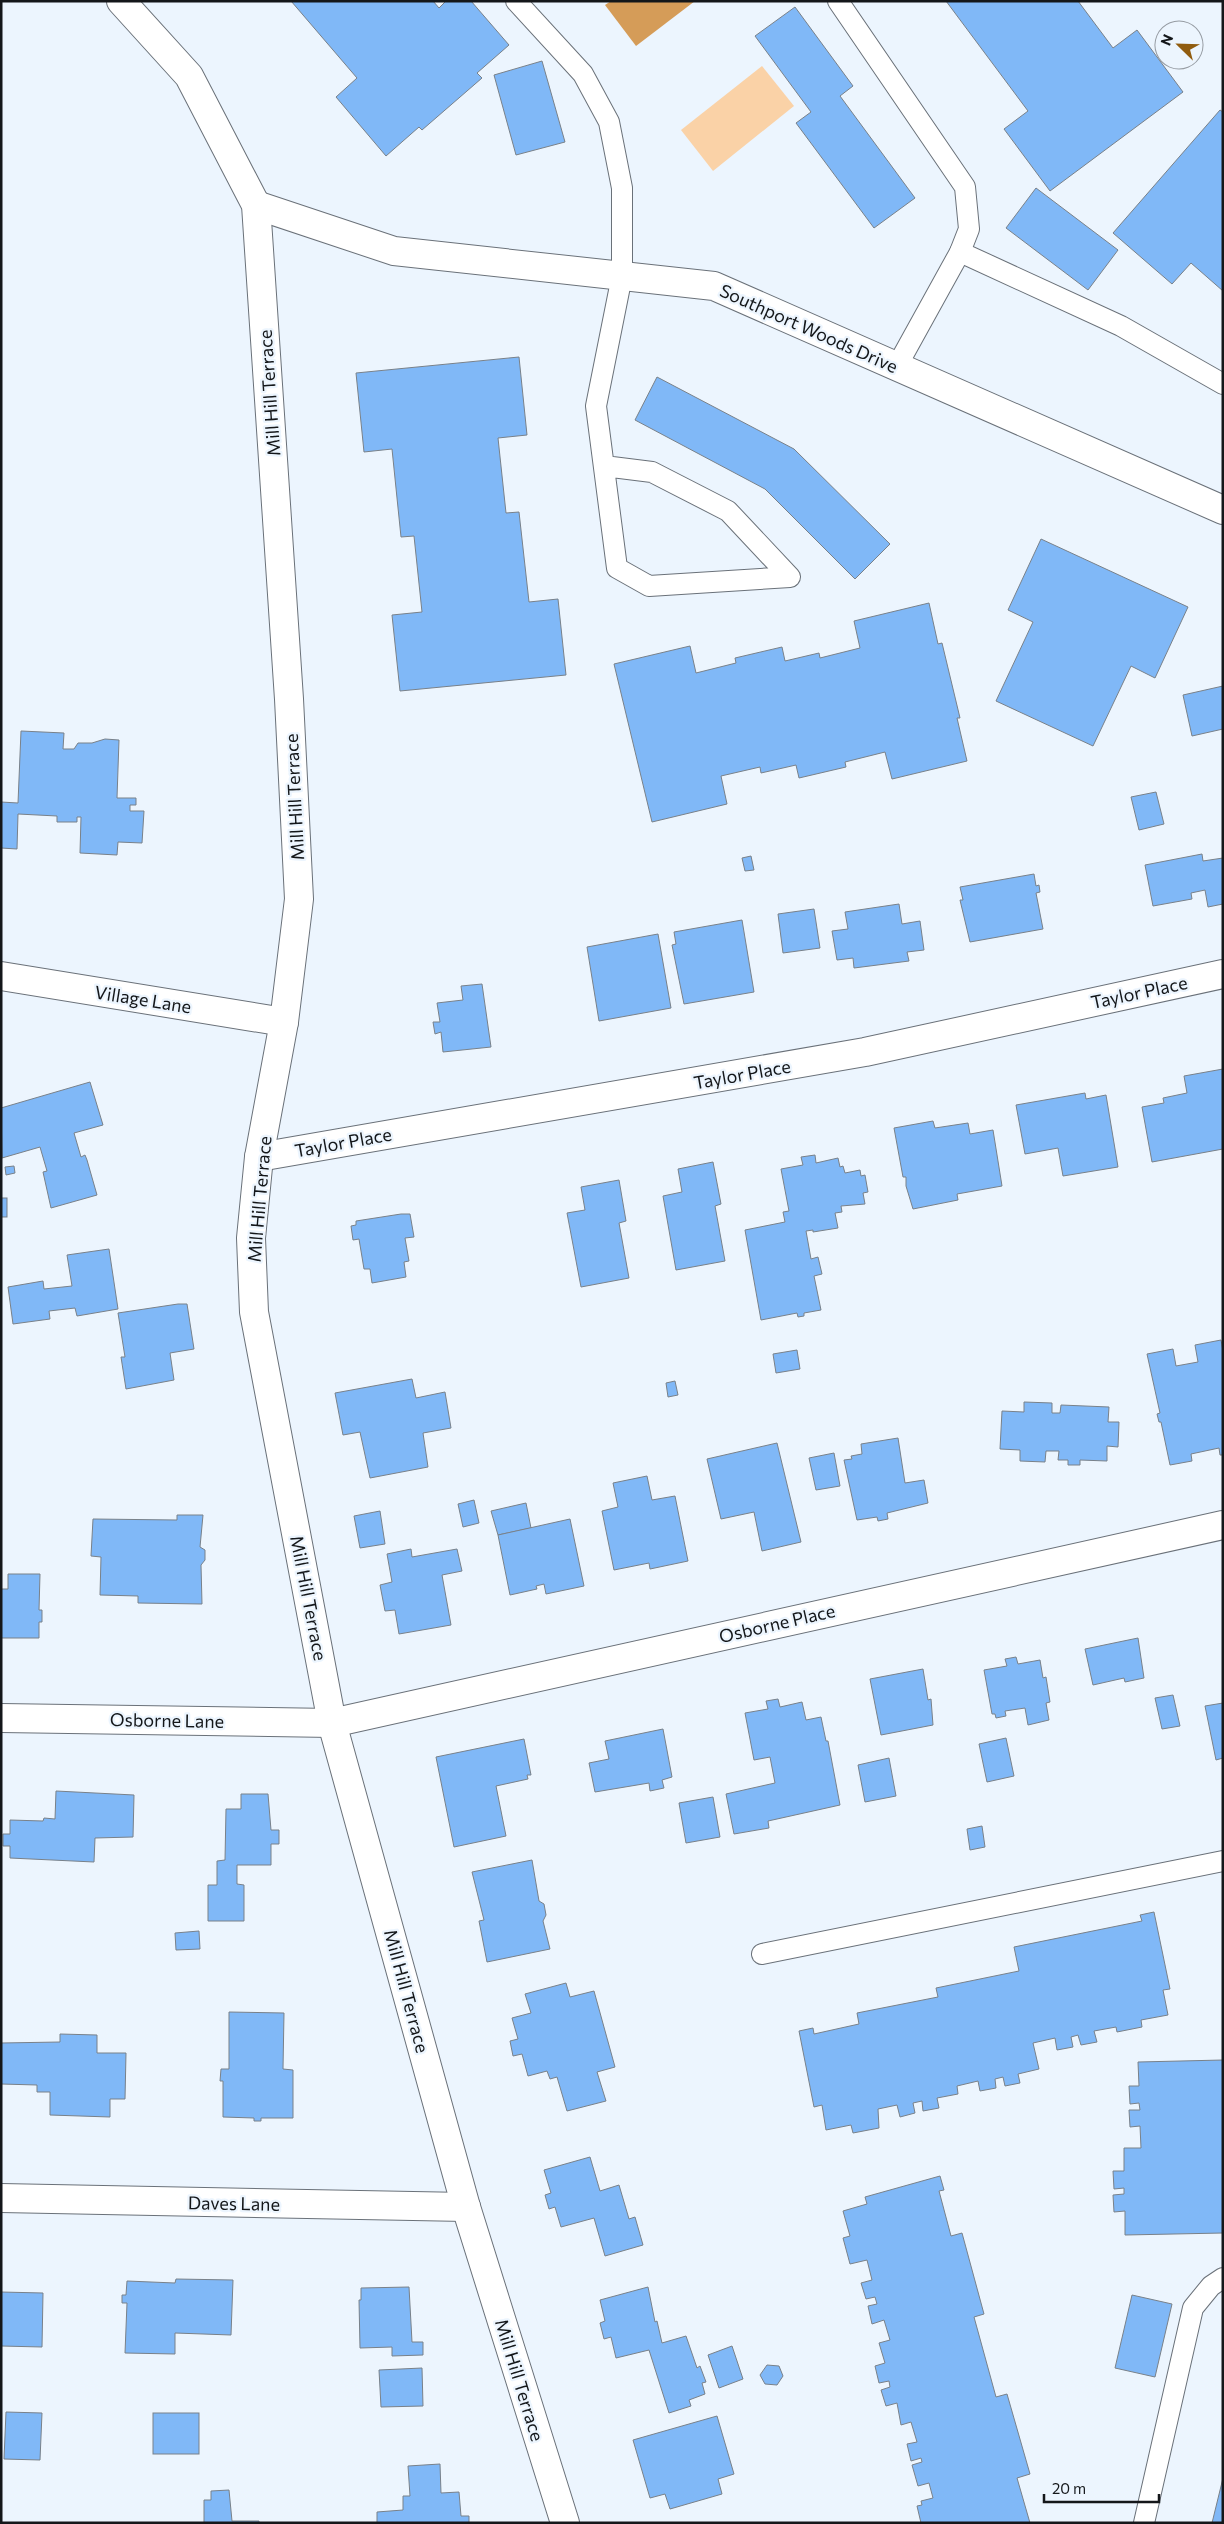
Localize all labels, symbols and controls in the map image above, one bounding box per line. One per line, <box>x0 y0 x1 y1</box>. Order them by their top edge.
north arrow <box>1154 20 1204 70</box>
text: N <box>1157 32 1176 48</box>
street label: Southport Woods Drive <box>717 279 901 377</box>
street label: Mill Hill Terrace <box>254 329 284 457</box>
street label: Mill Hill Terrace <box>280 733 308 861</box>
street label: Taylor Place <box>1089 971 1189 1013</box>
street label: Village Lane <box>93 981 193 1017</box>
street label: Taylor Place <box>692 1055 792 1093</box>
street label: Taylor Place <box>293 1123 393 1161</box>
street label: Mill Hill Terrace <box>243 1135 275 1263</box>
street label: Mill Hill Terrace <box>286 1534 332 1662</box>
street label: Osborne Place <box>717 1599 837 1647</box>
street label: Osborne Lane <box>110 1708 224 1732</box>
street label: Mill Hill Terrace <box>380 1927 434 2055</box>
street label: Daves Lane <box>188 2191 280 2215</box>
street label: Mill Hill Terrace <box>491 2316 549 2444</box>
scale bar <box>1044 2472 1159 2504</box>
text: 20 m <box>1052 2479 1086 2497</box>

